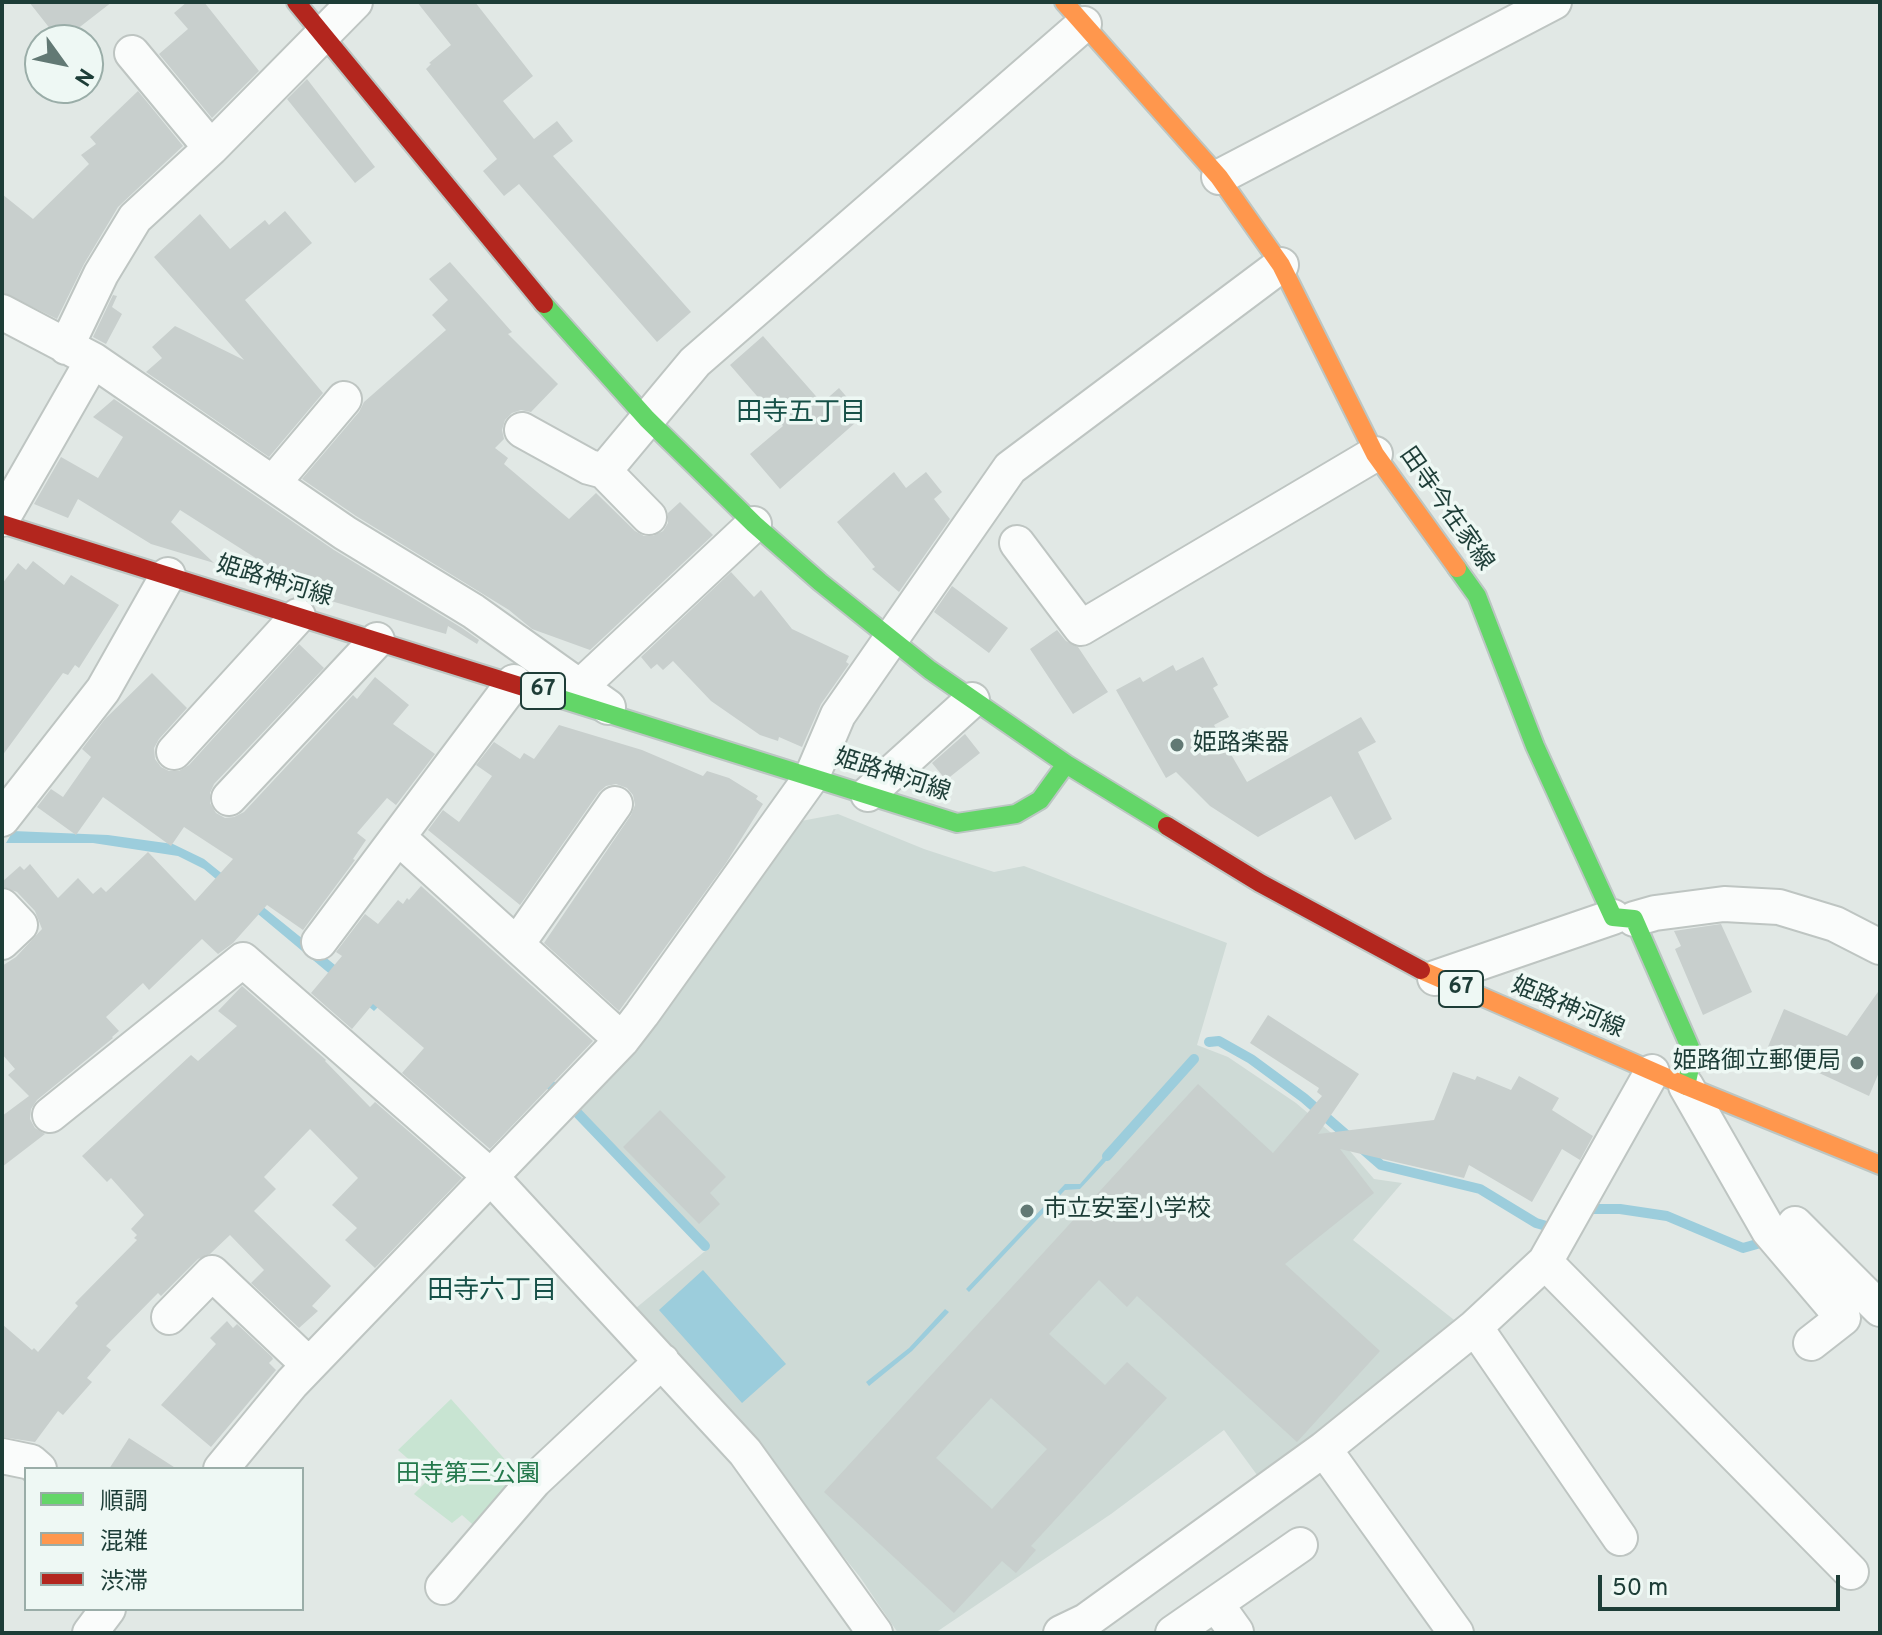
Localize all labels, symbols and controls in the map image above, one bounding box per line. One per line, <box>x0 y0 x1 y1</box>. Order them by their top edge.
north arrow <box>24 24 104 104</box>
text: N <box>67 62 98 90</box>
district label: 田寺五丁目 <box>736 399 866 431</box>
street label: 田寺今在家線 <box>1392 443 1498 577</box>
street label: 姫路神河線 <box>212 552 336 614</box>
road number: 67 <box>521 673 565 709</box>
place label: 姫路楽器 <box>1193 731 1289 759</box>
marker: 姫路楽器 <box>1168 736 1186 754</box>
street label: 姫路神河線 <box>830 745 954 809</box>
road number: 67 <box>1439 971 1483 1007</box>
street label: 姫路神河線 <box>1506 972 1628 1046</box>
place label: 姫路御立郵便局 <box>1673 1049 1841 1077</box>
marker: 姫路御立郵便局 <box>1848 1054 1866 1072</box>
place label: 市立安室小学校 <box>1043 1197 1211 1225</box>
marker: 市立安室小学校 <box>1018 1202 1036 1220</box>
district label: 田寺六丁目 <box>427 1277 557 1309</box>
park label: 田寺第三公園 <box>396 1462 540 1490</box>
legend <box>24 1467 304 1611</box>
text: 順調 <box>100 1488 148 1518</box>
text: 混雑 <box>100 1528 148 1558</box>
scale bar <box>1602 1559 1844 1609</box>
text: 渋滞 <box>100 1568 148 1598</box>
text: 50 m <box>1612 1574 1668 1604</box>

